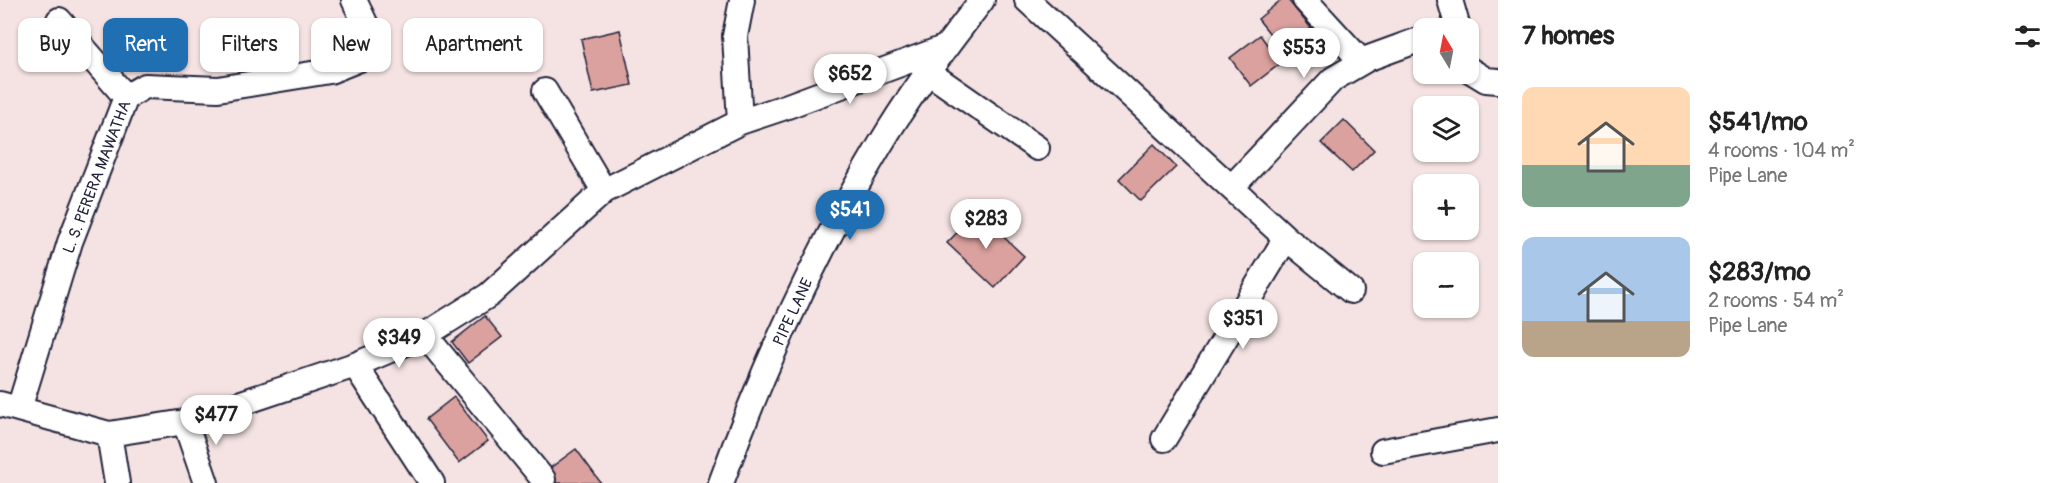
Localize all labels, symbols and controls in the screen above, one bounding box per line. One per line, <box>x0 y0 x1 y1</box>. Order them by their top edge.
chip: Buy <box>18 18 91 72</box>
chip: Rent <box>103 18 188 72</box>
chip: Filters <box>200 18 299 72</box>
chip: New <box>311 18 391 72</box>
chip: Apartment <box>403 18 543 72</box>
north arrow <box>1413 18 1479 84</box>
map controls <box>1413 18 1479 318</box>
text: 7 homes <box>1522 20 1614 52</box>
icon: filters <box>2011 20 2044 53</box>
pin: $553 <box>1268 28 1340 79</box>
text: $553 <box>1282 35 1326 60</box>
pin: $652 <box>814 54 886 105</box>
text: $652 <box>828 61 872 86</box>
button: layers <box>1413 96 1479 162</box>
street label: L. S. PERERA MAWATHA <box>59 98 135 256</box>
text: $541/mo <box>1708 106 1808 138</box>
icon: home <box>1570 111 1642 183</box>
text: 4 rooms · 104 m² <box>1708 138 1855 163</box>
text: Pipe Lane <box>1708 163 1787 188</box>
button: + <box>1413 174 1479 240</box>
pin: $541 <box>814 190 886 241</box>
text: $541 <box>829 197 871 222</box>
pin: $283 <box>950 199 1022 250</box>
text: $283 <box>964 206 1008 231</box>
button: − <box>1413 252 1479 318</box>
text: $283/mo <box>1708 256 1811 288</box>
icon: home <box>1570 261 1642 333</box>
street label: PIPE LANE <box>769 275 817 349</box>
text: 2 rooms · 54 m² <box>1708 288 1844 313</box>
pin: $351 <box>1207 299 1279 350</box>
text: $351 <box>1223 306 1263 331</box>
text: Pipe Lane <box>1708 313 1787 338</box>
pin: $349 <box>363 318 435 369</box>
text: $349 <box>377 325 421 350</box>
pin: $477 <box>180 395 252 446</box>
text: $477 <box>194 402 238 427</box>

